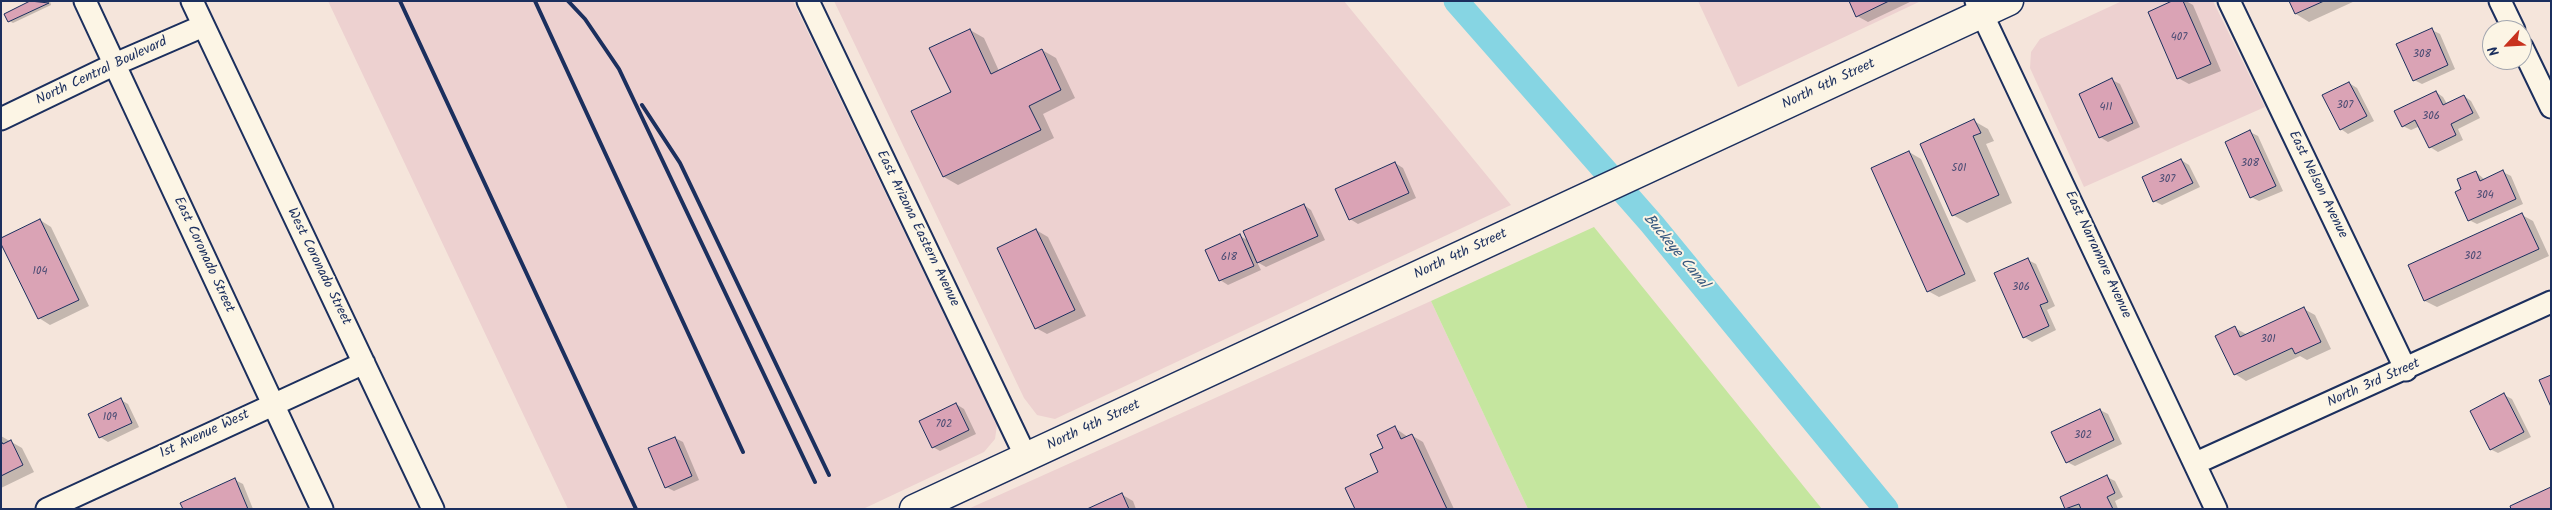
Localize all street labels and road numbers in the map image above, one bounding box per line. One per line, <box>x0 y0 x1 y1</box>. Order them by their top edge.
street label: North Central Boulevard <box>34 34 170 110</box>
street label: North 4th Street <box>1780 56 1878 114</box>
street label: East Nelson Avenue <box>2284 128 2350 242</box>
street label: East Arizona Eastern Avenue <box>872 148 962 310</box>
street label: East Narramore Avenue <box>2060 189 2134 321</box>
street label: East Coronado Street <box>169 194 237 316</box>
street label: West Coronado Street <box>282 206 354 328</box>
street label: North 4th Street <box>1412 226 1510 284</box>
street label: North 3rd Street <box>2325 356 2423 412</box>
street label: North 4th Street <box>1045 397 1143 455</box>
street label: 1st Avenue West <box>158 407 252 463</box>

